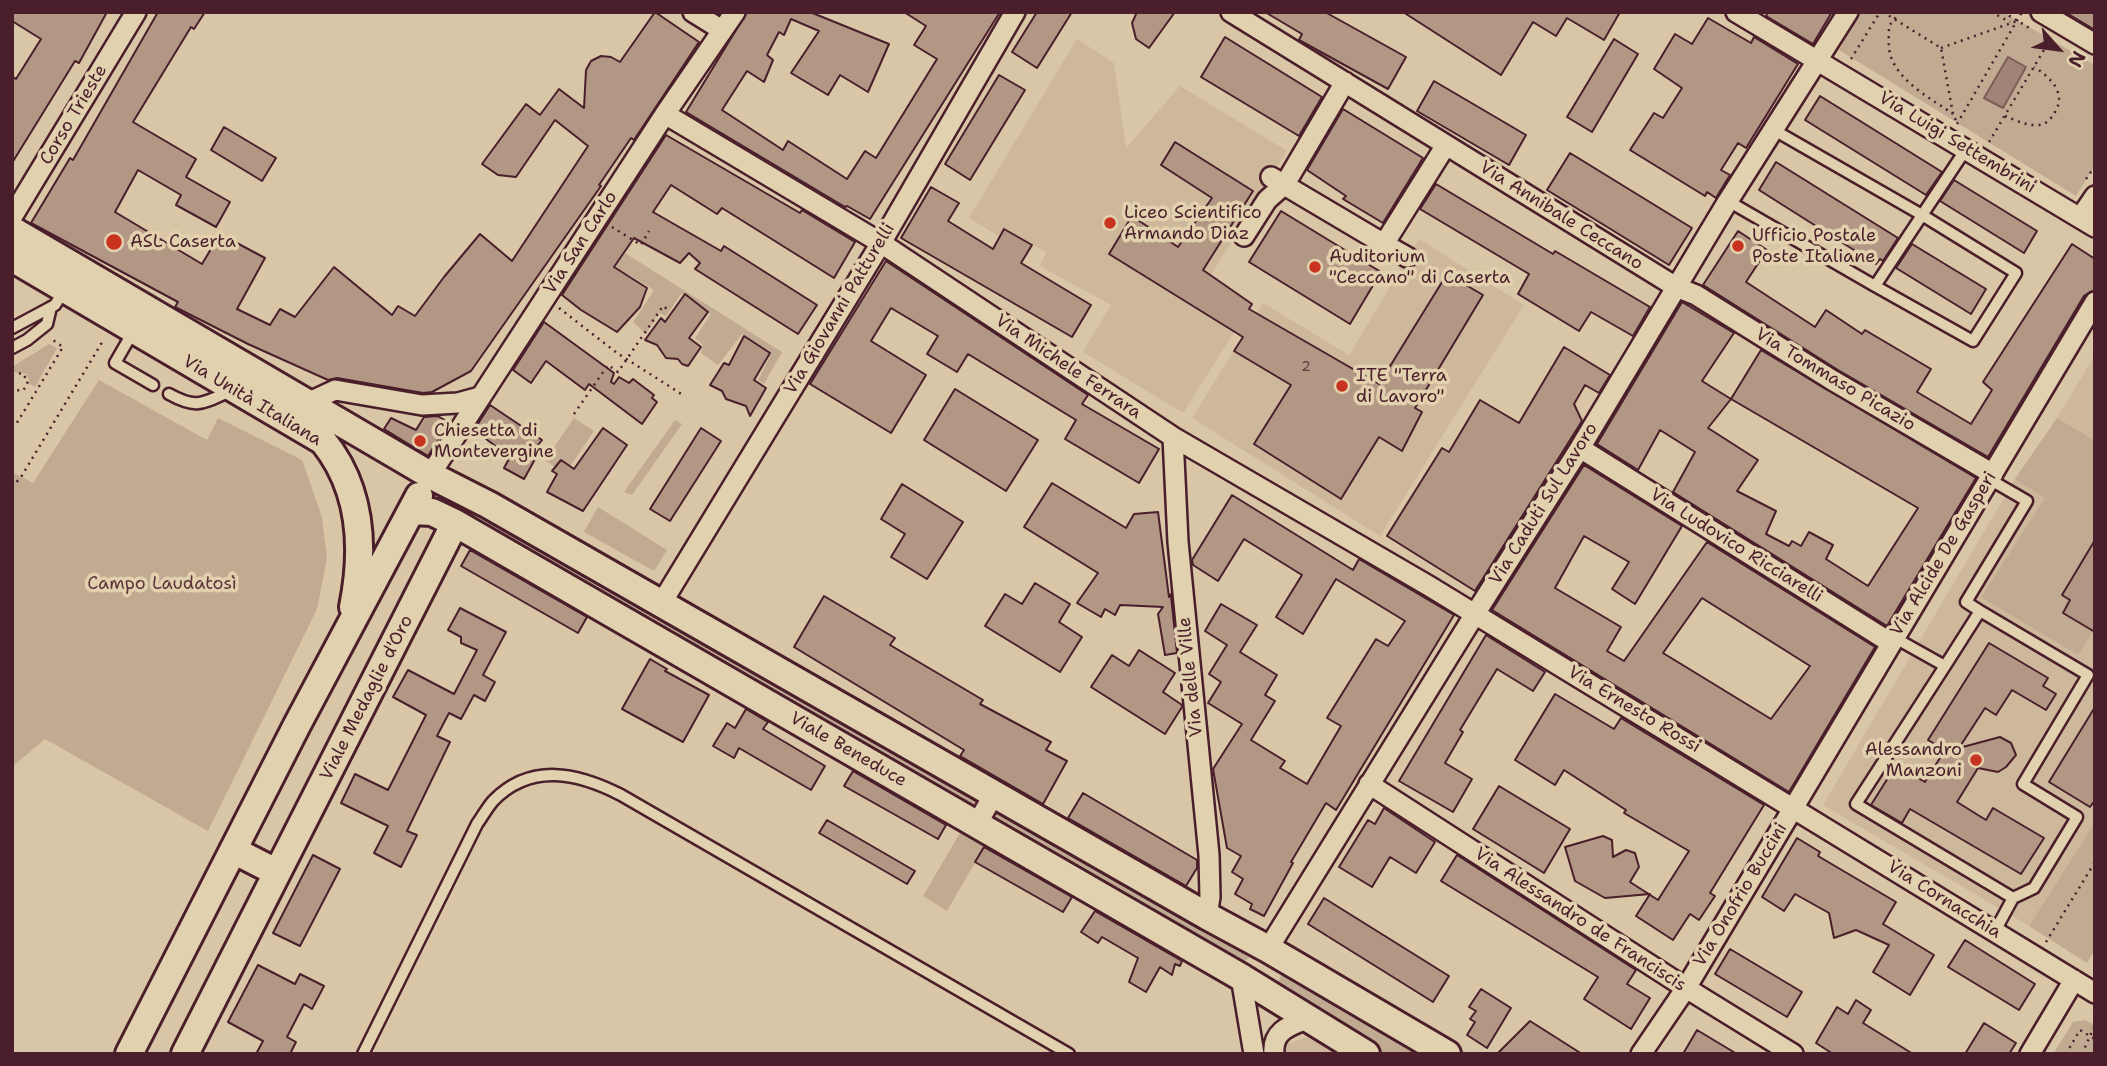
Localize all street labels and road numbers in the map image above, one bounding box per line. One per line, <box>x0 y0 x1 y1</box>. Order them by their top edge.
street label: Corso Trieste <box>36 61 112 169</box>
street label: Via Luigi Settembrini <box>1874 87 2040 199</box>
street label: Via Annibale Ceccano <box>1475 157 1647 275</box>
street label: Via San Carlo <box>540 188 622 298</box>
street label: Via Giovanni Patturelli <box>780 219 900 399</box>
street label: Via Michele Ferrara <box>991 310 1145 424</box>
street label: Via Tommaso Picazio <box>1751 324 1919 436</box>
street label: Via Unità Italiana <box>179 351 325 451</box>
street label: Via Caduti Sul Lavoro <box>1485 419 1603 589</box>
street label: Via Alcide De Gasperi <box>1886 468 2002 640</box>
street label: Via Ludovico Ricciarelli <box>1646 484 1826 608</box>
street label: Viale Medaglie d'Oro <box>316 612 418 784</box>
street label: Via delle Ville <box>1174 616 1208 738</box>
street label: Via Ernesto Rossi <box>1564 662 1704 758</box>
street label: Viale Beneduce <box>786 708 910 792</box>
street label: Via Onofrio Buccini <box>1690 819 1792 971</box>
street label: Via Alessandro de Franciscis <box>1470 843 1690 997</box>
street label: Via Cornacchia <box>1883 856 2005 944</box>

